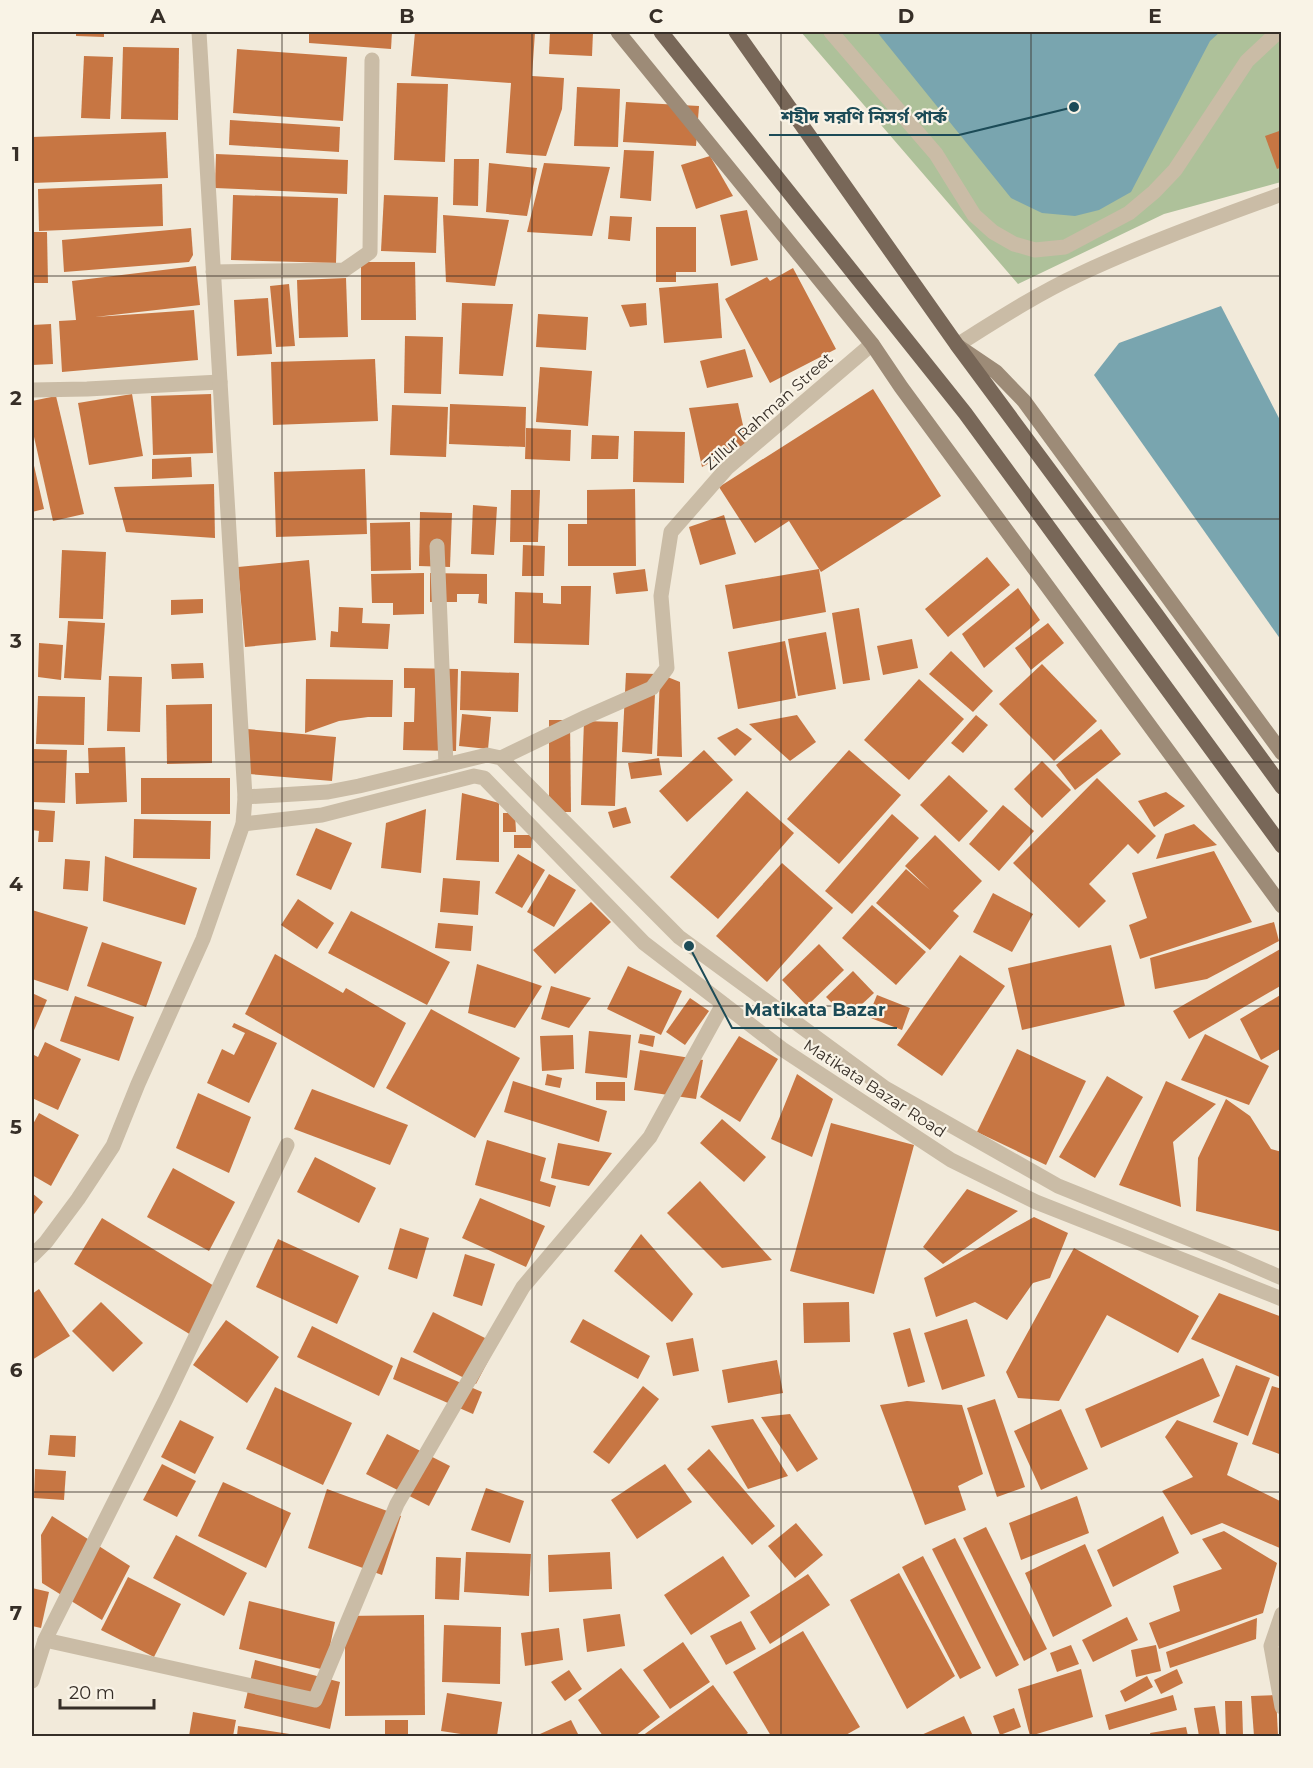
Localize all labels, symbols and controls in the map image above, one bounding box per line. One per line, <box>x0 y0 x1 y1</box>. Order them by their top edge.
text: A <box>149 4 166 28</box>
text: B <box>399 4 415 28</box>
text: C <box>649 4 664 28</box>
text: D <box>898 4 914 28</box>
text: E <box>1148 4 1162 28</box>
callout: শহীদ সরণি নিসর্গ পার্ক <box>769 99 959 135</box>
text: শহীদ সরণি নিসর্গ পার্ক <box>780 106 947 128</box>
text: 1 <box>12 142 20 166</box>
street label: Zillur Rahman Street <box>700 348 837 474</box>
text: 2 <box>10 386 22 410</box>
text: 3 <box>9 629 22 653</box>
text: 4 <box>9 872 23 896</box>
callout: Matikata Bazar <box>732 992 897 1028</box>
text: Matikata Bazar <box>744 999 886 1021</box>
street label: Matikata Bazar Road <box>800 1035 949 1142</box>
text: 5 <box>10 1115 22 1139</box>
text: 6 <box>10 1358 23 1382</box>
text: 7 <box>10 1601 22 1625</box>
scale bar <box>60 1672 154 1710</box>
text: 20 m <box>69 1682 115 1704</box>

